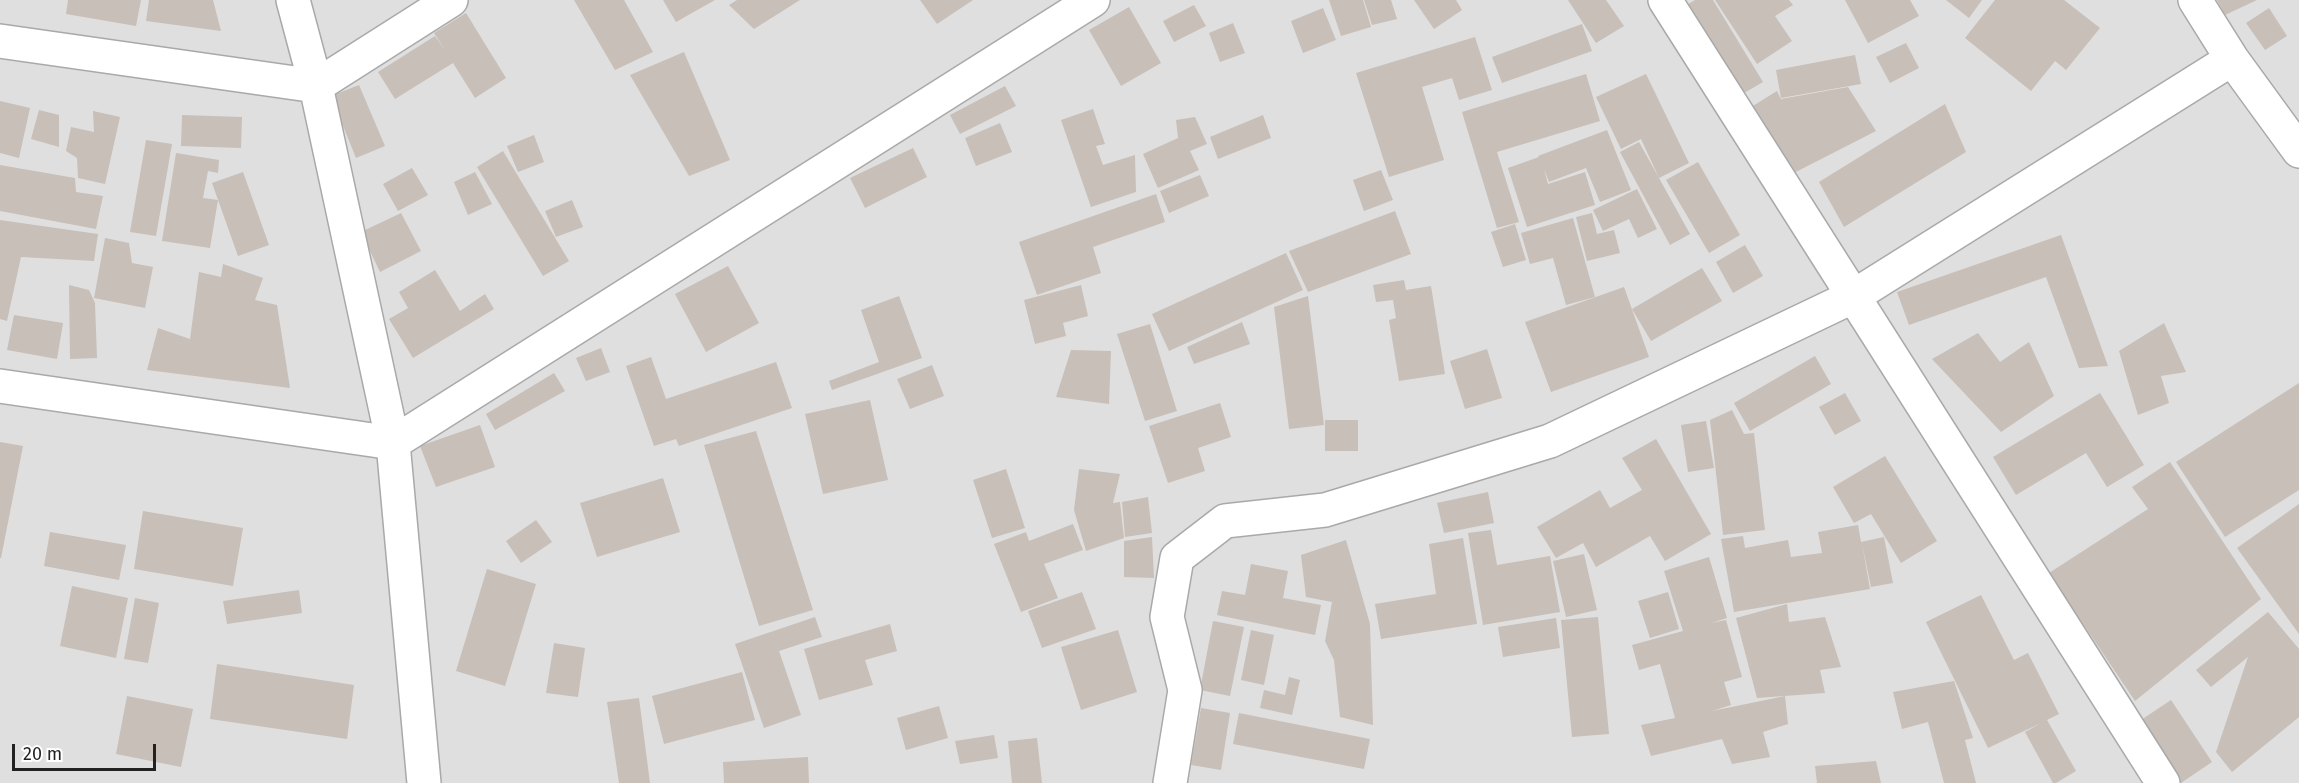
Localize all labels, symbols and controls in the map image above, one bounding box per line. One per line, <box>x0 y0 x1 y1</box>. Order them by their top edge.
scale bar <box>15 732 159 770</box>
text: 20 m <box>23 743 62 765</box>

